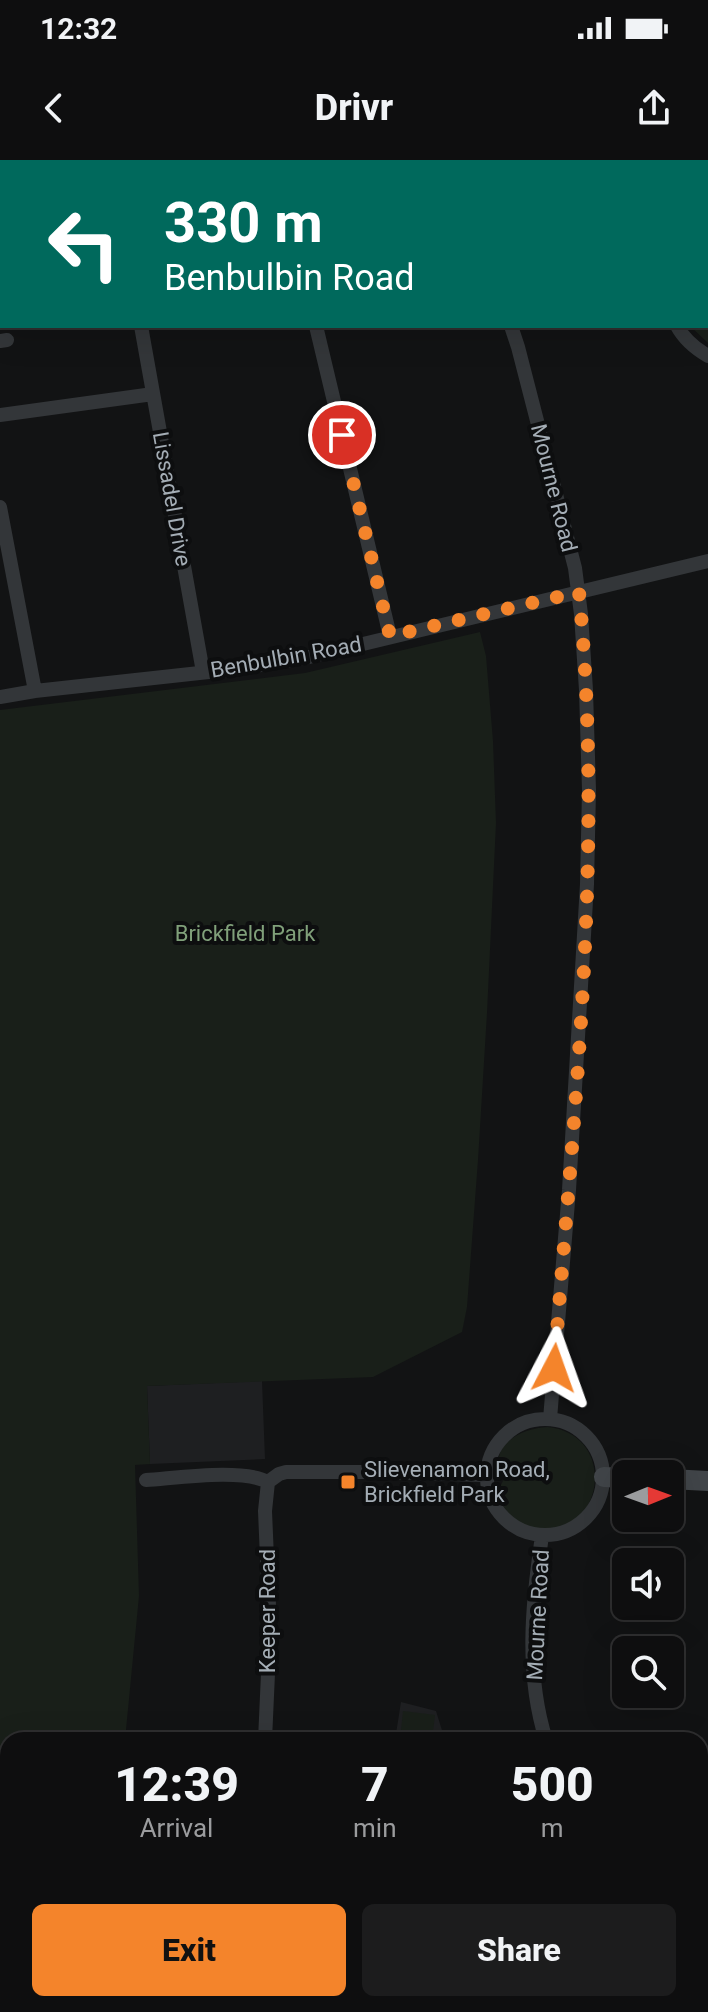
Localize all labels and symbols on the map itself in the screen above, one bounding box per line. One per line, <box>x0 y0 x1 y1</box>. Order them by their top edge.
pin <box>308 401 376 469</box>
street label: Mourne Road <box>526 421 582 555</box>
street label: Lissadel Drive <box>148 430 196 568</box>
street label: Benbulbin Road <box>208 631 364 683</box>
park label: Brickfield Park <box>175 921 316 946</box>
position arrow <box>512 1326 596 1410</box>
place label: Slievenamon Road, Brickfield Park <box>364 1457 550 1507</box>
north arrow <box>612 1460 684 1532</box>
marker: Slievenamon Road, Brickfield Park <box>339 1473 357 1491</box>
street label: Keeper Road <box>255 1549 280 1673</box>
street label: Mourne Road <box>522 1549 554 1681</box>

